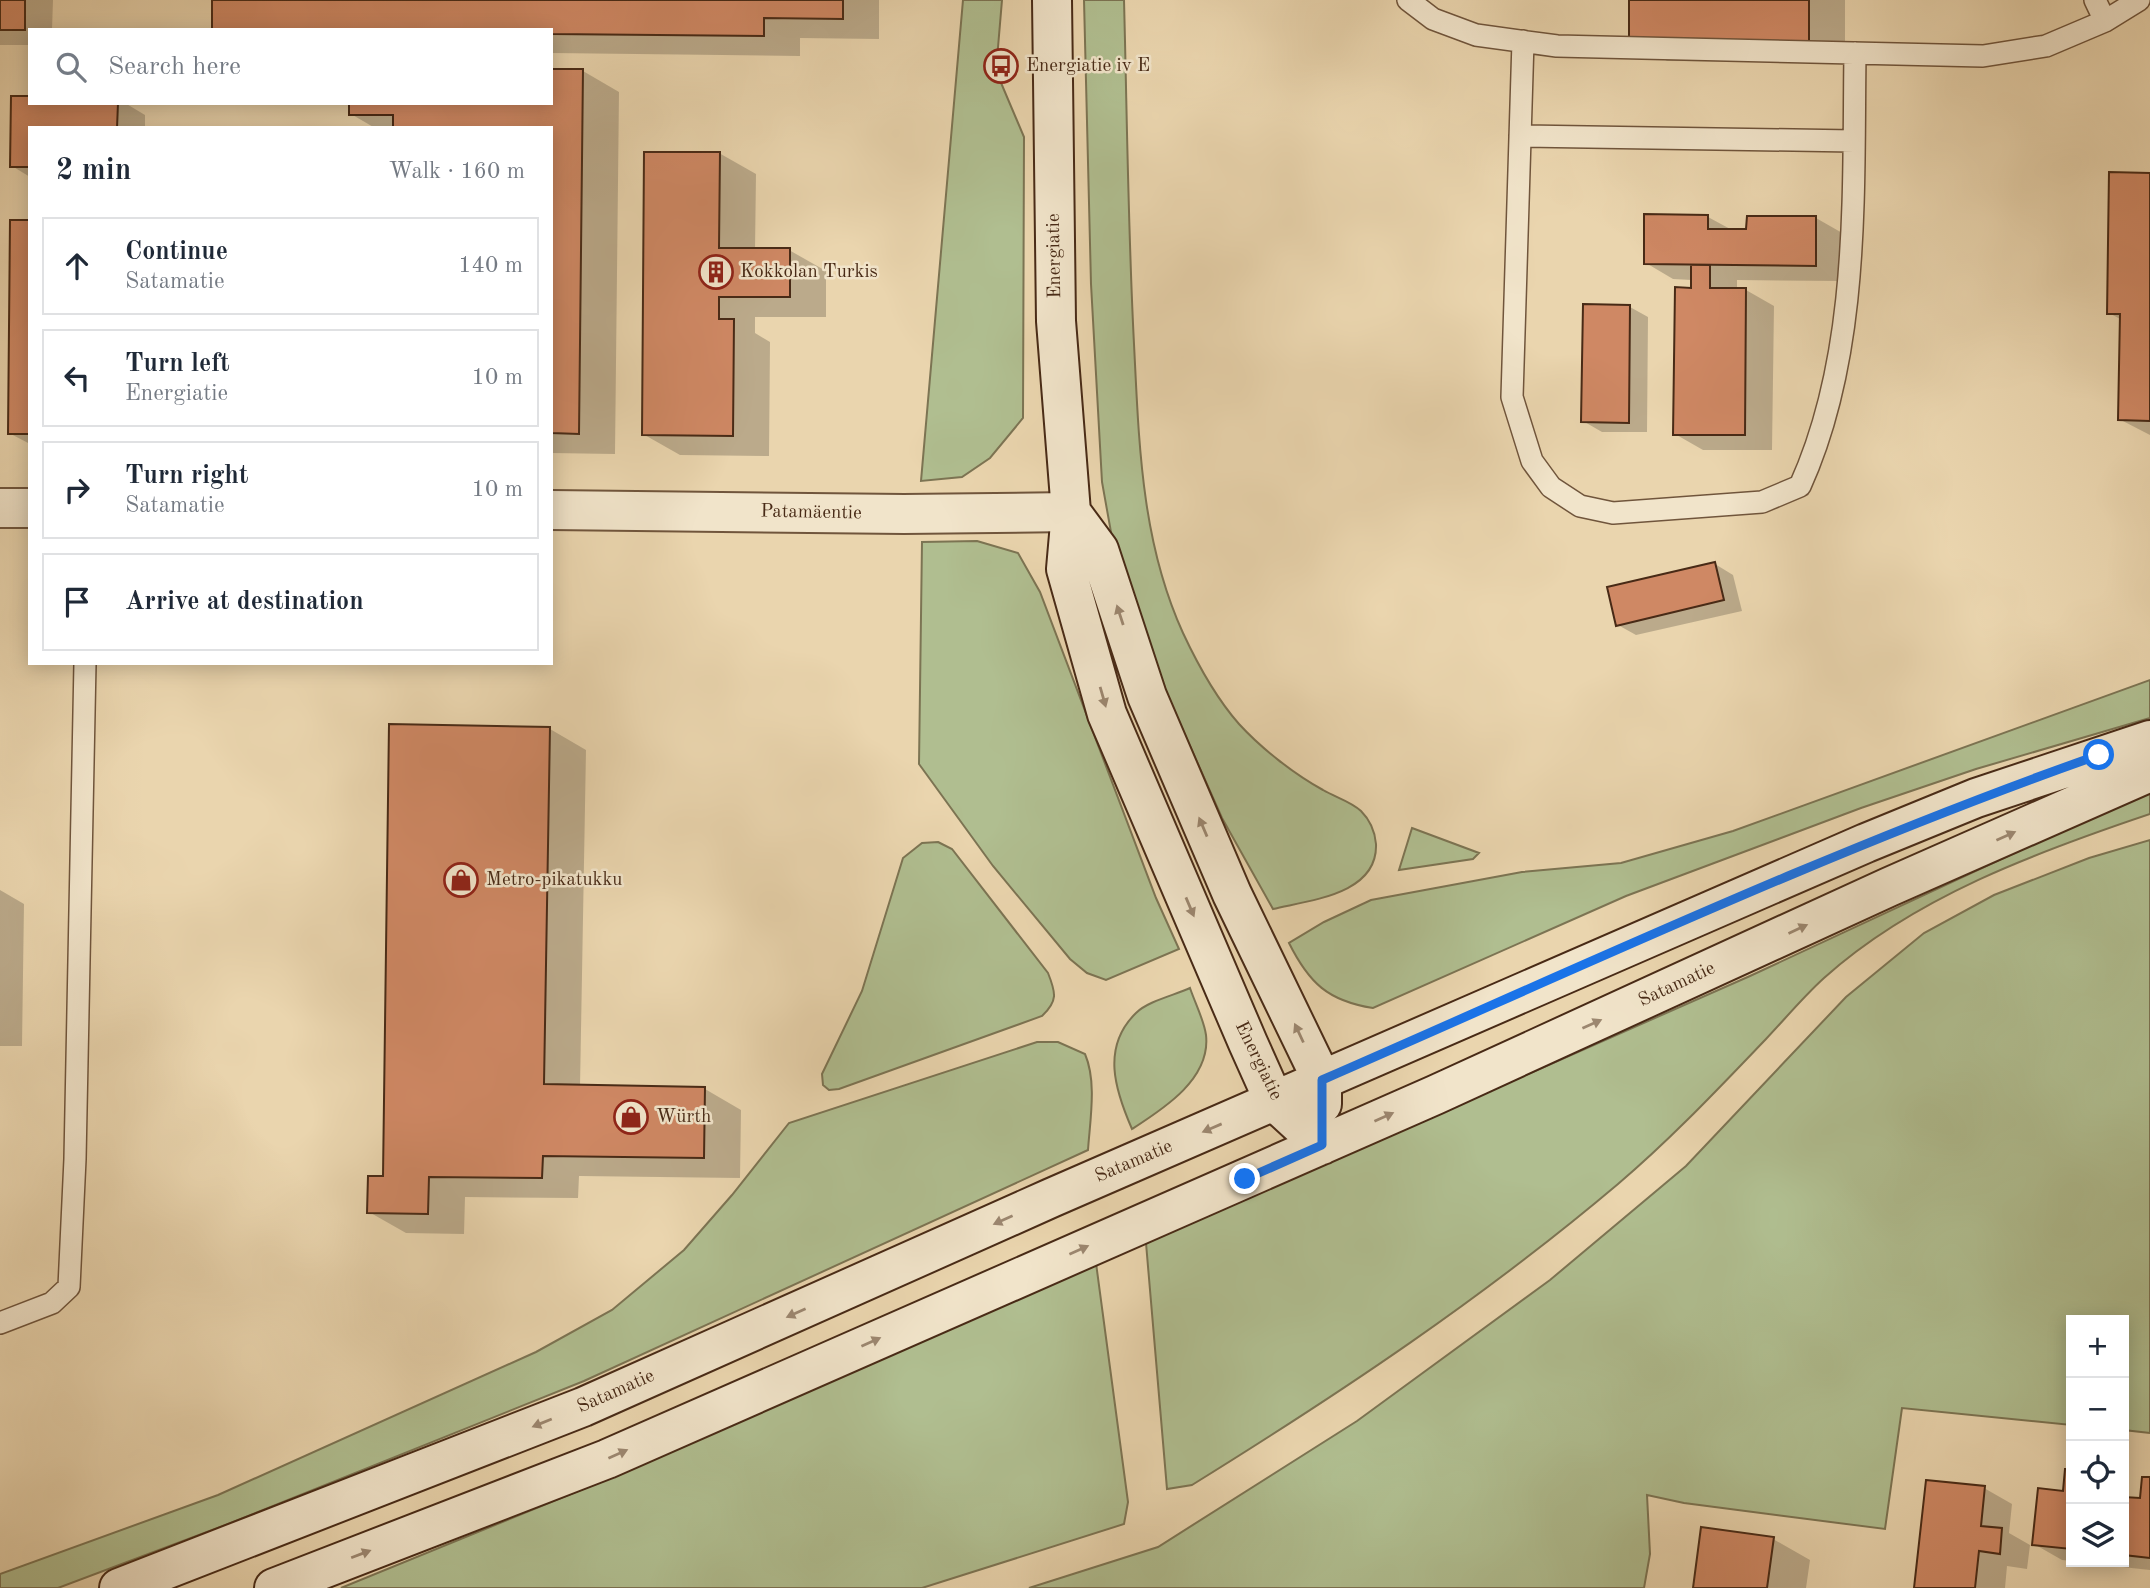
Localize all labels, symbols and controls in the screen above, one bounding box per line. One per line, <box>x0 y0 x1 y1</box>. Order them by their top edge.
search box <box>28 28 553 105</box>
bus stop icon: Energiatie iv E <box>982 47 1020 85</box>
icon: search <box>52 48 90 86</box>
text: Search here <box>108 54 241 80</box>
place label: Energiatie iv E <box>1026 57 1150 76</box>
text: 2 min <box>56 156 131 186</box>
text: Walk · 160 m <box>389 160 525 183</box>
street label: Energiatie <box>1045 213 1065 299</box>
text: Continue <box>125 239 228 265</box>
icon: ahead <box>58 247 96 285</box>
building icon: Kokkolan Turkis <box>697 253 735 291</box>
text: 140 m <box>458 254 523 277</box>
place label: Kokkolan Turkis <box>740 263 878 282</box>
text: Satamatie <box>125 270 225 293</box>
text: Turn left <box>125 351 230 377</box>
icon: left <box>58 359 96 397</box>
text: 10 m <box>472 366 523 389</box>
text: Energiatie <box>125 382 228 405</box>
text: Turn right <box>125 463 248 489</box>
icon: right <box>58 471 96 509</box>
text: 10 m <box>472 478 523 501</box>
text: Satamatie <box>125 494 225 517</box>
street label: Patamäentie <box>760 503 862 523</box>
icon: arrive <box>58 583 96 621</box>
text: Arrive at destination <box>125 589 364 615</box>
one-way arrow <box>1114 605 1125 626</box>
one-way arrow <box>1098 687 1108 708</box>
route start <box>2083 739 2114 770</box>
one-way arrow <box>1197 817 1209 837</box>
one-way arrow <box>1996 830 2016 842</box>
shop icon: Metro-pikatukku <box>442 861 480 899</box>
place label: Metro-pikatukku <box>486 871 623 890</box>
one-way arrow <box>1184 897 1196 917</box>
one-way arrow <box>1788 923 1809 934</box>
street label: Satamatie <box>1636 959 1718 1011</box>
one-way arrow <box>1582 1018 1602 1030</box>
street label: Energiatie <box>1231 1019 1285 1103</box>
one-way arrow <box>1294 1023 1305 1043</box>
shop icon: Würth <box>612 1098 650 1136</box>
place label: Würth <box>656 1108 711 1127</box>
one-way arrow <box>1374 1111 1395 1122</box>
one-way arrow <box>1201 1123 1222 1134</box>
street label: Satamatie <box>1092 1137 1176 1187</box>
route end <box>1229 1163 1260 1194</box>
one-way arrow <box>993 1215 1014 1226</box>
one-way arrow <box>1069 1244 1090 1255</box>
one-way arrow <box>786 1307 806 1319</box>
map controls <box>2066 1315 2129 1567</box>
button: + <box>2066 1315 2129 1378</box>
one-way arrow <box>861 1336 881 1348</box>
street label: Satamatie <box>575 1367 657 1417</box>
button: − <box>2066 1378 2129 1441</box>
one-way arrow <box>532 1417 553 1428</box>
button: locate <box>2066 1441 2129 1504</box>
one-way arrow <box>608 1448 629 1459</box>
button: layers <box>2066 1504 2129 1567</box>
one-way arrow <box>350 1549 371 1560</box>

